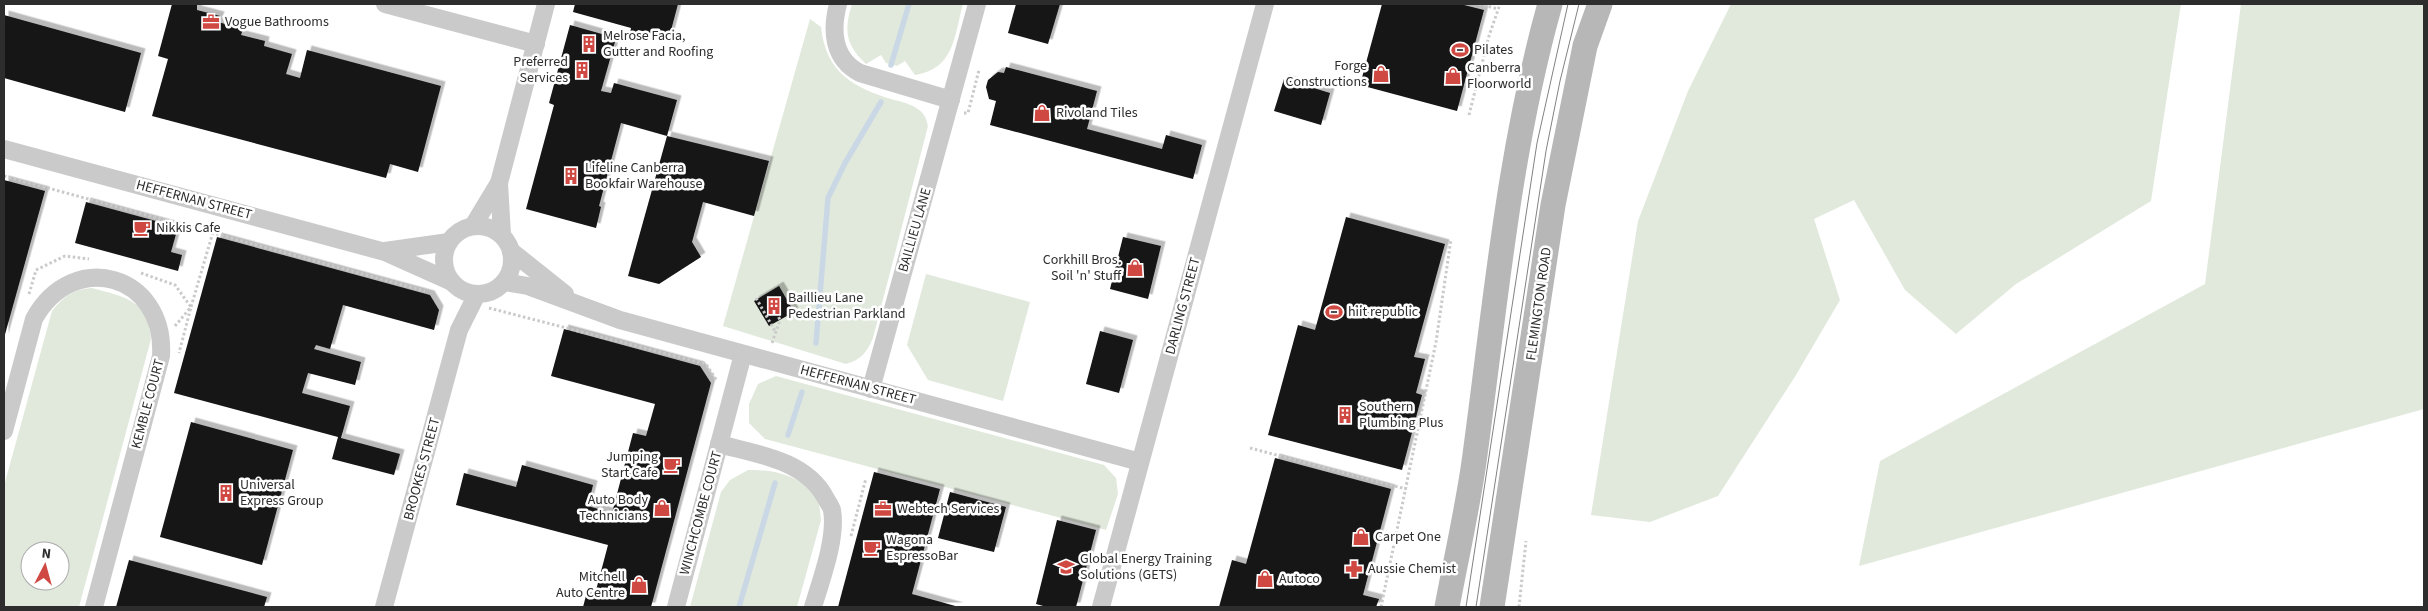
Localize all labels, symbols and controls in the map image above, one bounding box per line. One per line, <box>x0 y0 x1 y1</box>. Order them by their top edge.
office icon: Vogue Bathrooms <box>201 12 221 32</box>
place label: Vogue Bathrooms <box>225 12 329 32</box>
place label: Melrose Facia, Gutter and Roofing <box>603 26 713 62</box>
building icon: Melrose Facia, Gutter and Roofing <box>579 34 599 54</box>
sports icon: Pilates <box>1450 40 1470 60</box>
place label: Pilates <box>1474 40 1513 60</box>
place label: Preferred Services <box>513 52 568 88</box>
place label: Forge Constructions <box>1285 56 1367 92</box>
place label: Canberra Floorworld <box>1467 58 1532 94</box>
building icon: Preferred Services <box>572 60 592 80</box>
shop icon: Forge Constructions <box>1371 64 1391 84</box>
shop icon: Canberra Floorworld <box>1443 66 1463 86</box>
shop icon: Rivoland Tiles <box>1032 103 1052 123</box>
place label: Rivoland Tiles <box>1056 103 1138 123</box>
place label: Lifeline Canberra Bookfair Warehouse <box>585 158 702 194</box>
building icon: Lifeline Canberra Bookfair Warehouse <box>561 166 581 186</box>
street label: HEFFERNAN STREET <box>134 175 255 225</box>
street label: BAILLIEU LANE <box>893 185 937 275</box>
cafe icon: Nikkis Cafe <box>132 218 152 238</box>
place label: Nikkis Cafe <box>156 218 220 238</box>
street label: FLEMINGTON ROAD <box>1521 246 1557 362</box>
place label: Corkhill Bros. Soil 'n' Stuff <box>1043 250 1122 286</box>
street label: DARLING STREET <box>1160 255 1206 357</box>
shop icon: Corkhill Bros. Soil 'n' Stuff <box>1125 258 1145 278</box>
place label: Baillieu Lane Pedestrian Parkland <box>788 288 906 324</box>
building icon: Baillieu Lane Pedestrian Parkland <box>764 296 784 316</box>
sports icon: hiit republic <box>1324 302 1344 322</box>
place label: hiit republic <box>1348 302 1419 322</box>
street label: KEMBLE COURT <box>126 356 170 451</box>
street label: HEFFERNAN STREET <box>798 360 919 410</box>
place label: Southern Plumbing Plus <box>1359 397 1444 433</box>
building icon: Southern Plumbing Plus <box>1335 405 1355 425</box>
street label: BROOKES STREET <box>399 415 445 523</box>
place label: Jumping Start Cafe <box>601 447 658 483</box>
street label: WINCHCOMBE COURT <box>675 448 727 577</box>
cafe icon: Jumping Start Cafe <box>662 455 682 475</box>
place label: Universal Express Group <box>240 475 324 511</box>
building icon: Universal Express Group <box>216 483 236 503</box>
place label: Auto Body Technicians <box>579 490 648 526</box>
shop icon: Auto Body Technicians <box>652 498 672 518</box>
office icon: Webtech Services <box>873 499 893 519</box>
place label: Webtech Services <box>897 499 999 519</box>
shop icon: Carpet One <box>1351 527 1371 547</box>
place label: Carpet One <box>1375 527 1441 547</box>
place label: Wagona EspressoBar <box>886 530 958 566</box>
cafe icon: Wagona EspressoBar <box>862 538 882 558</box>
north arrow <box>20 541 70 591</box>
text: N <box>41 544 52 564</box>
place label: Global Energy Training Solutions (GETS) <box>1080 549 1212 585</box>
school or university icon: Global Energy Training Solutions (GETS) <box>1056 557 1076 577</box>
pharmacy icon: Aussie Chemist <box>1344 559 1364 579</box>
place label: Aussie Chemist <box>1368 559 1456 579</box>
place label: Mitchell Auto Centre <box>556 567 625 603</box>
shop icon: Autoco <box>1255 569 1275 589</box>
place label: Autoco <box>1279 569 1320 589</box>
shop icon: Mitchell Auto Centre <box>629 575 649 595</box>

